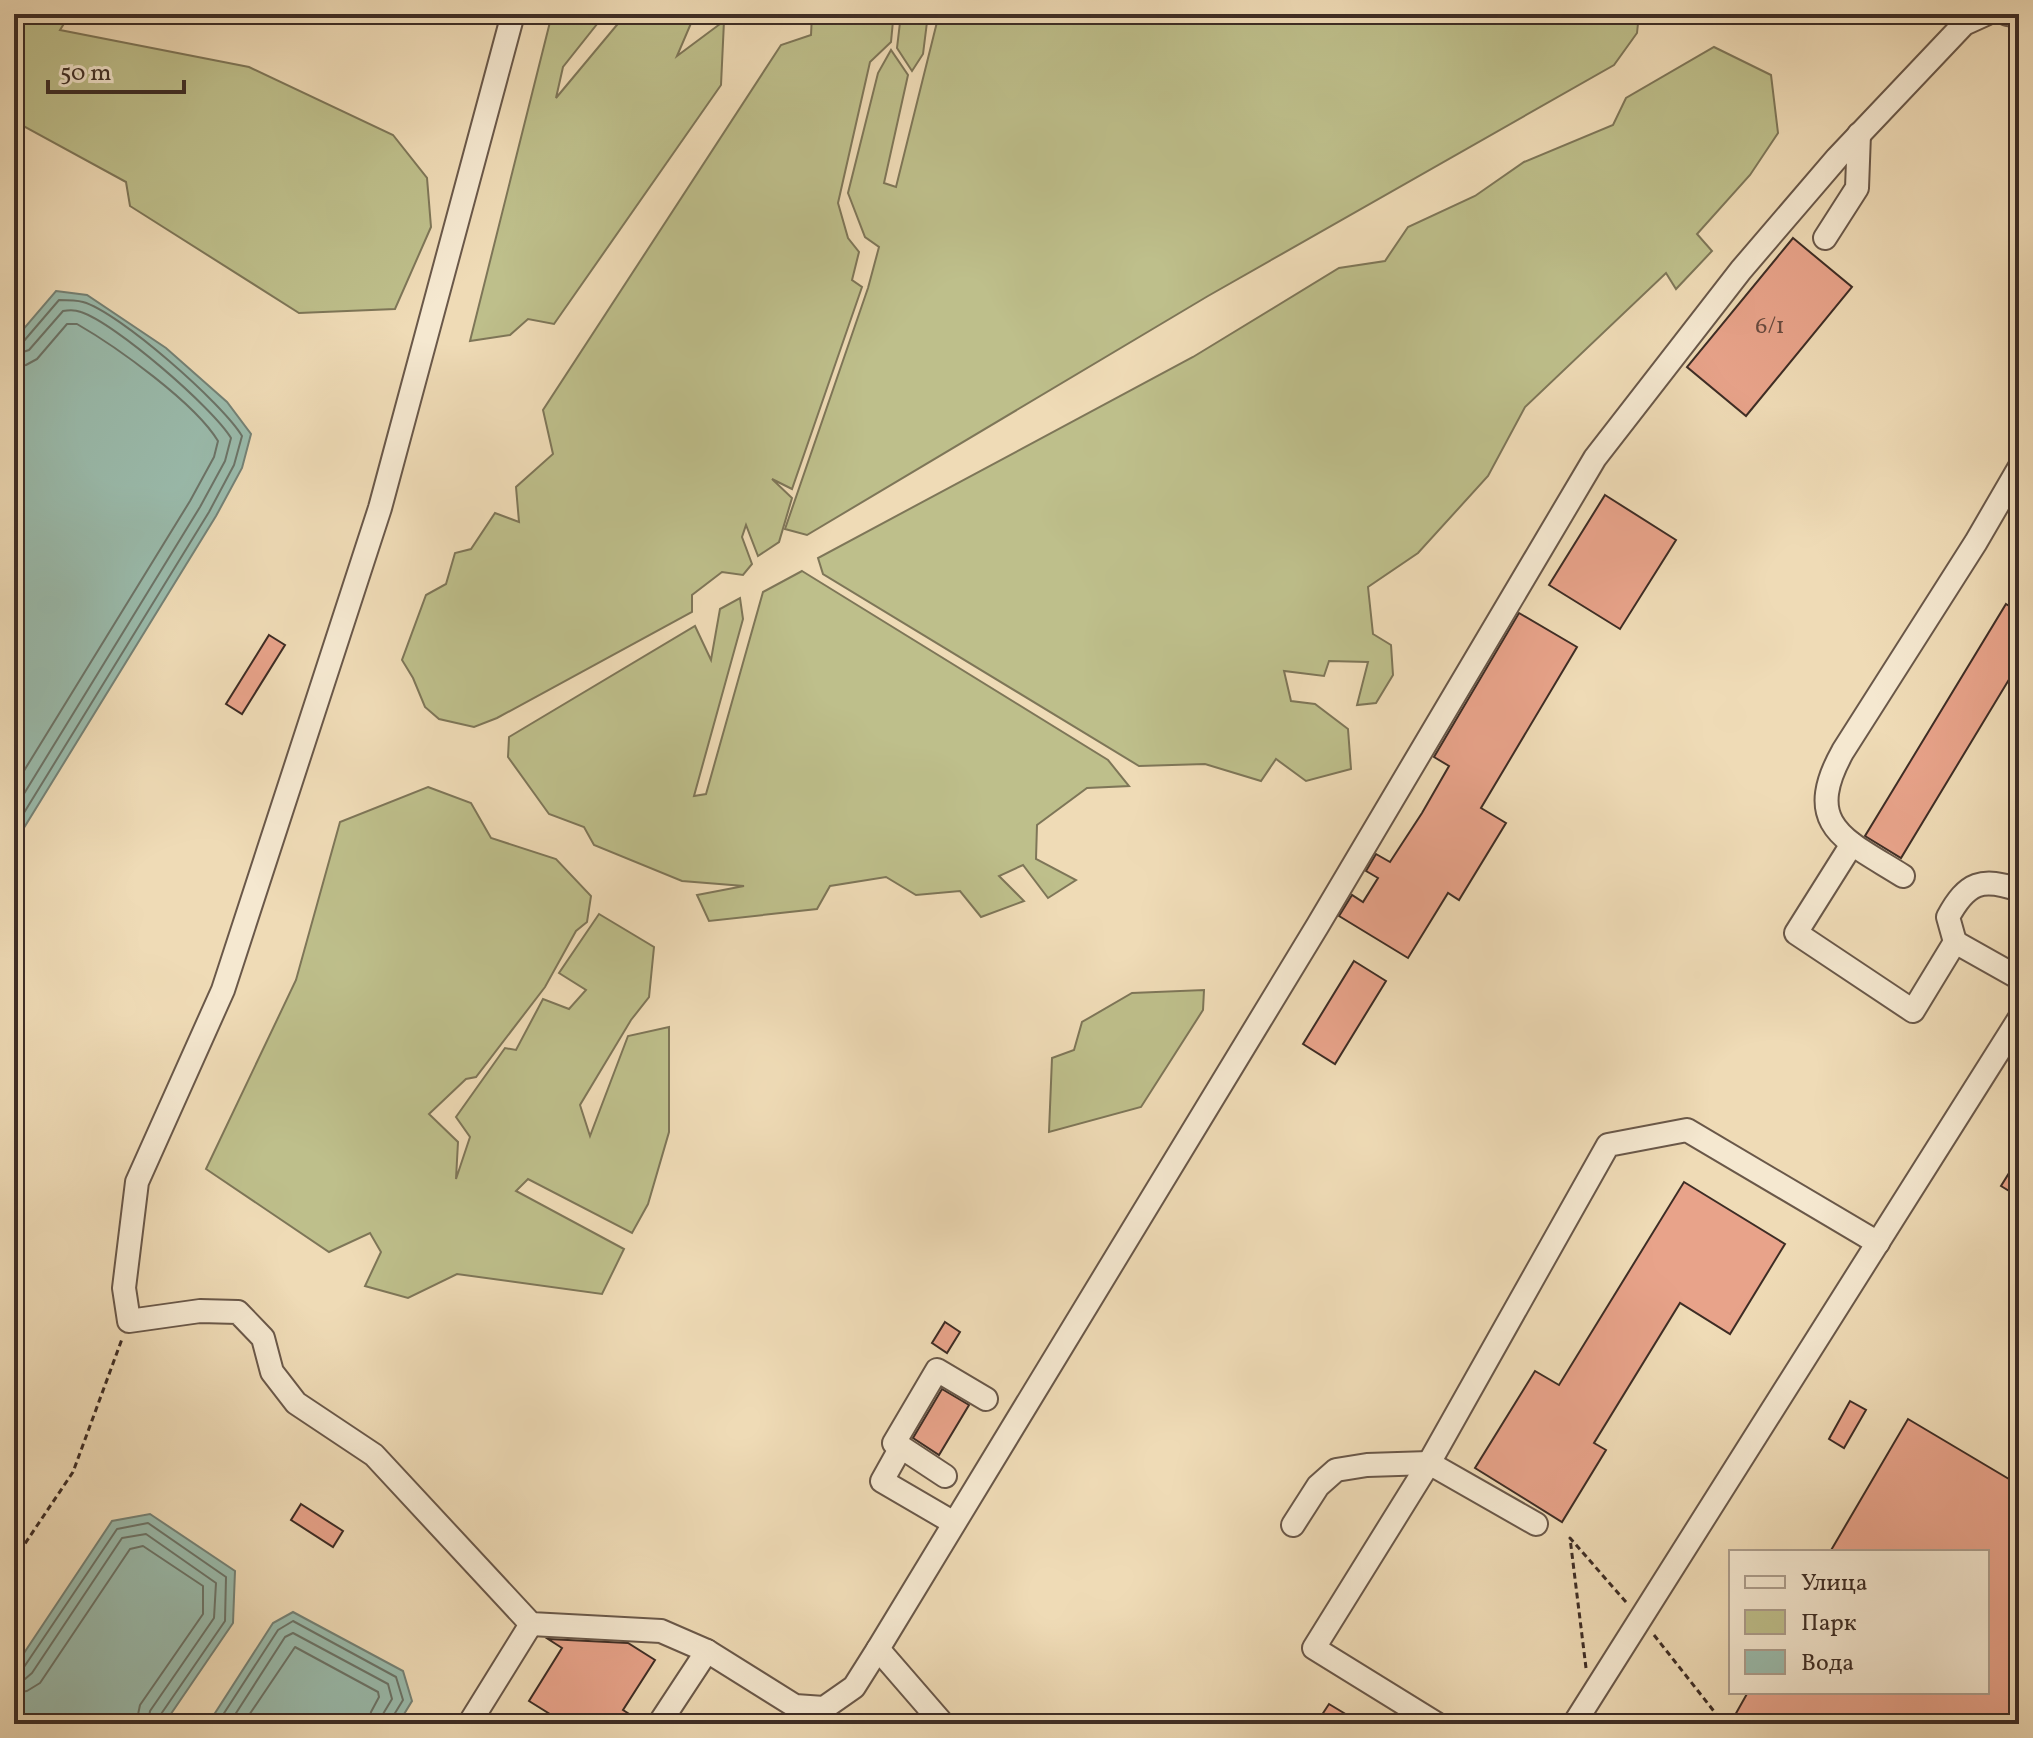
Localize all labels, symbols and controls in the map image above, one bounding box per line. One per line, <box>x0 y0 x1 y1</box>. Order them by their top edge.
scale bar <box>48 44 184 94</box>
text: 50 m <box>60 57 112 91</box>
house number: 6/1 <box>1755 310 1785 344</box>
legend <box>1729 1550 1989 1694</box>
text: Улица <box>1801 1567 1868 1601</box>
text: Парк <box>1801 1607 1857 1641</box>
text: Вода <box>1801 1647 1854 1681</box>

